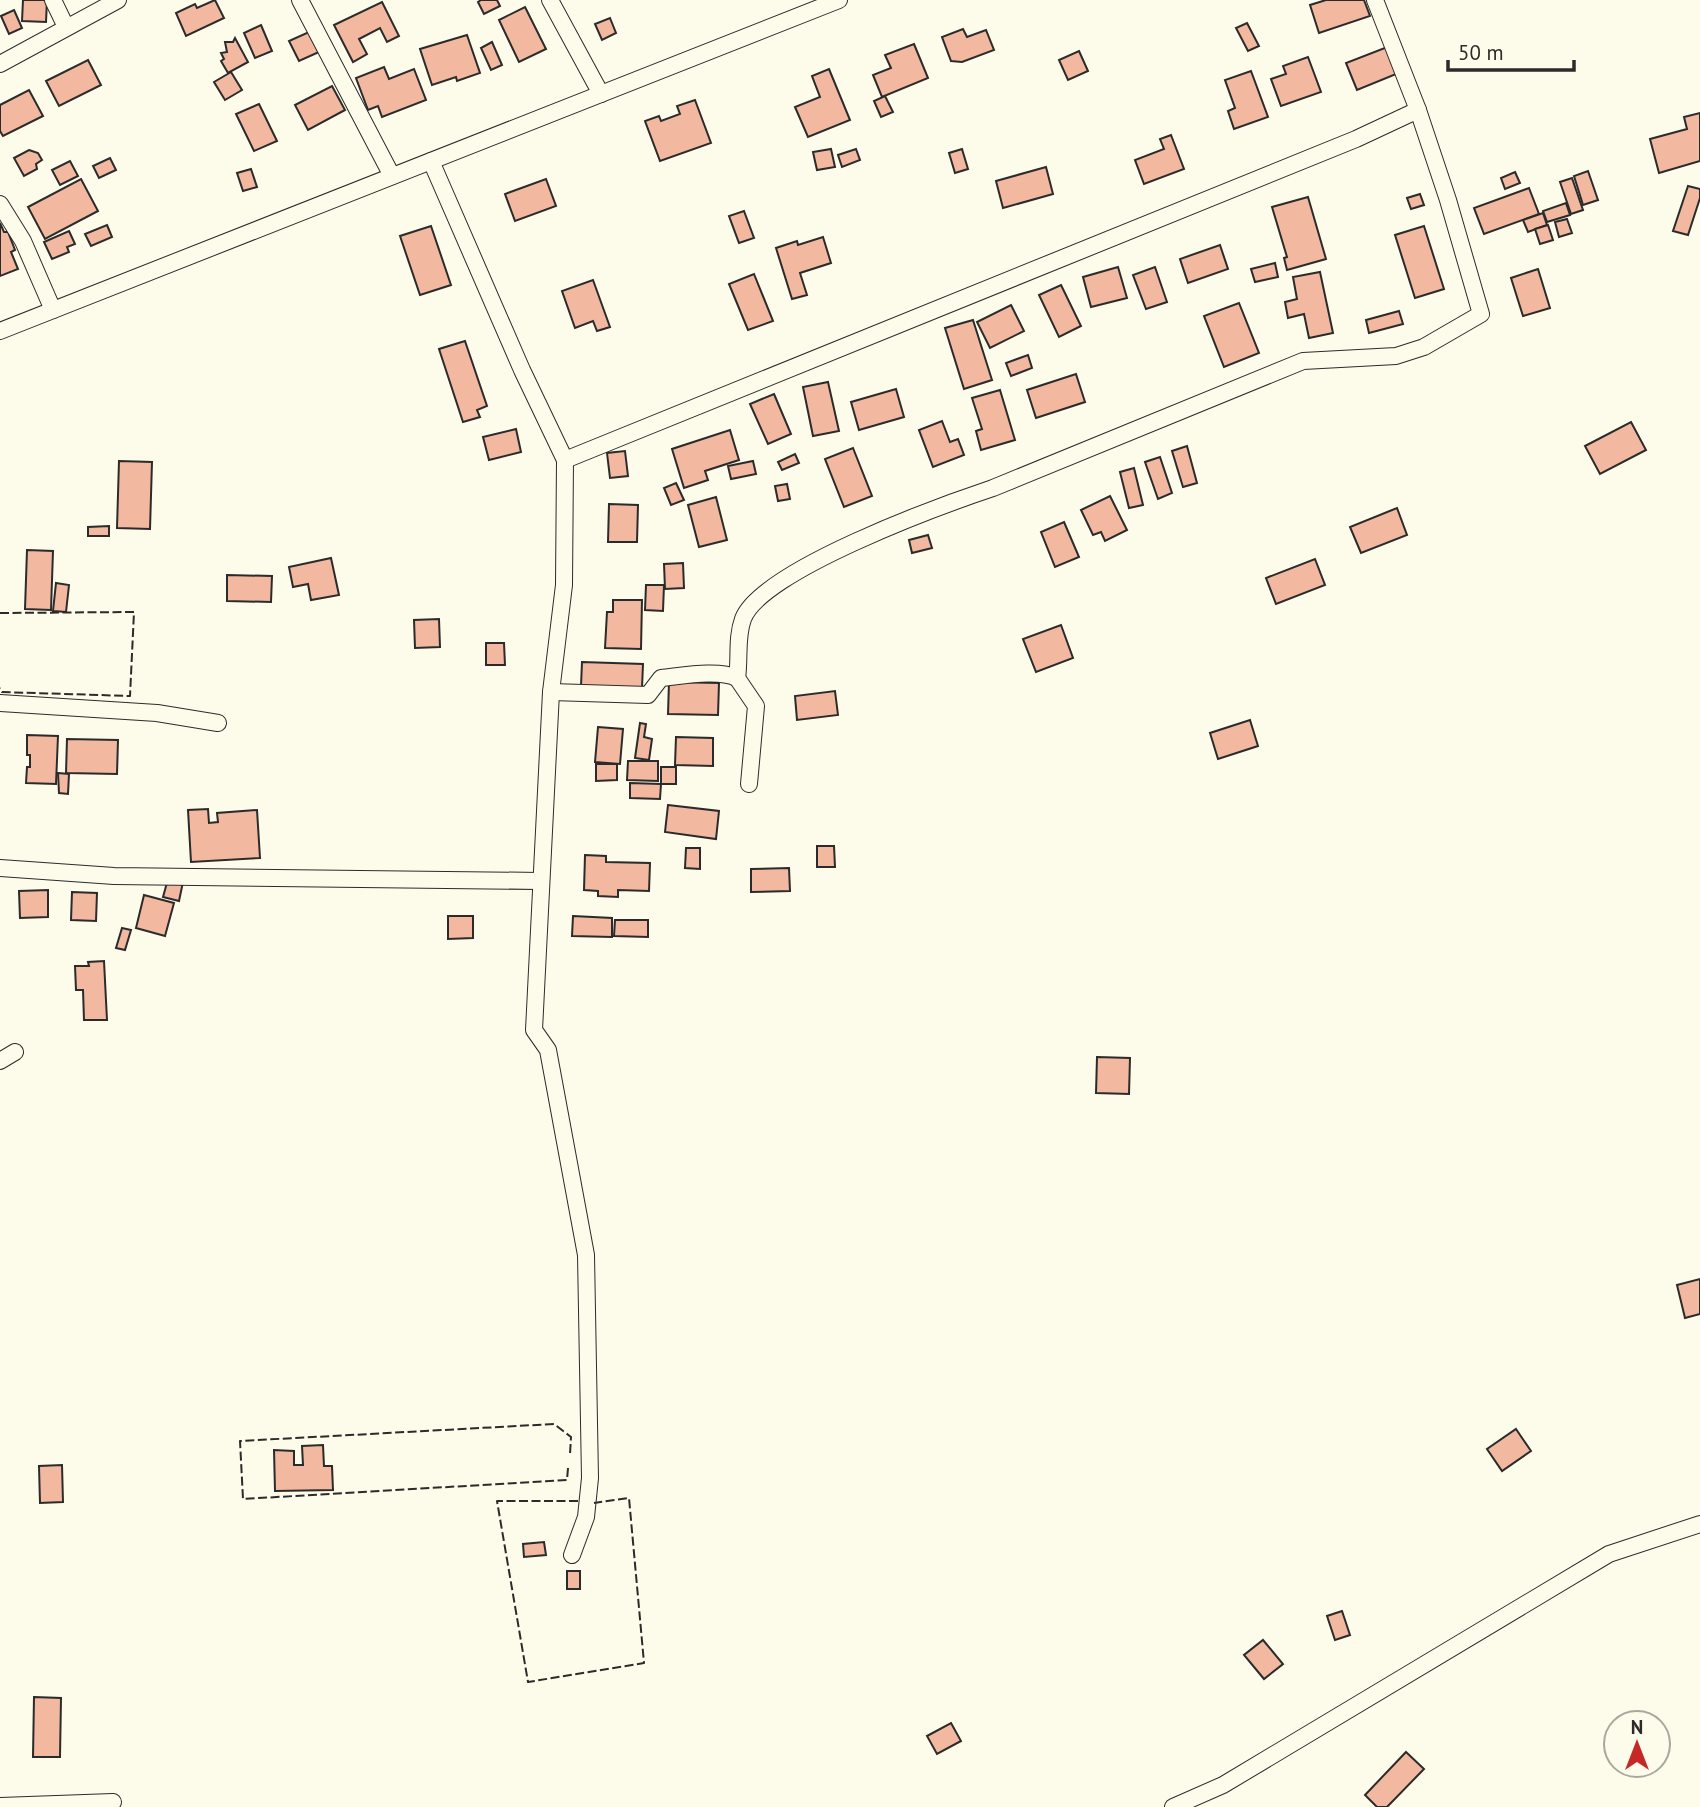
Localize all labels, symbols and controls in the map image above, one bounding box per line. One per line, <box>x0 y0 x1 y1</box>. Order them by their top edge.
scale bar <box>1448 28 1574 72</box>
text: 50 m <box>1458 39 1504 66</box>
north arrow <box>1602 1709 1672 1779</box>
text: N <box>1631 1715 1643 1739</box>

